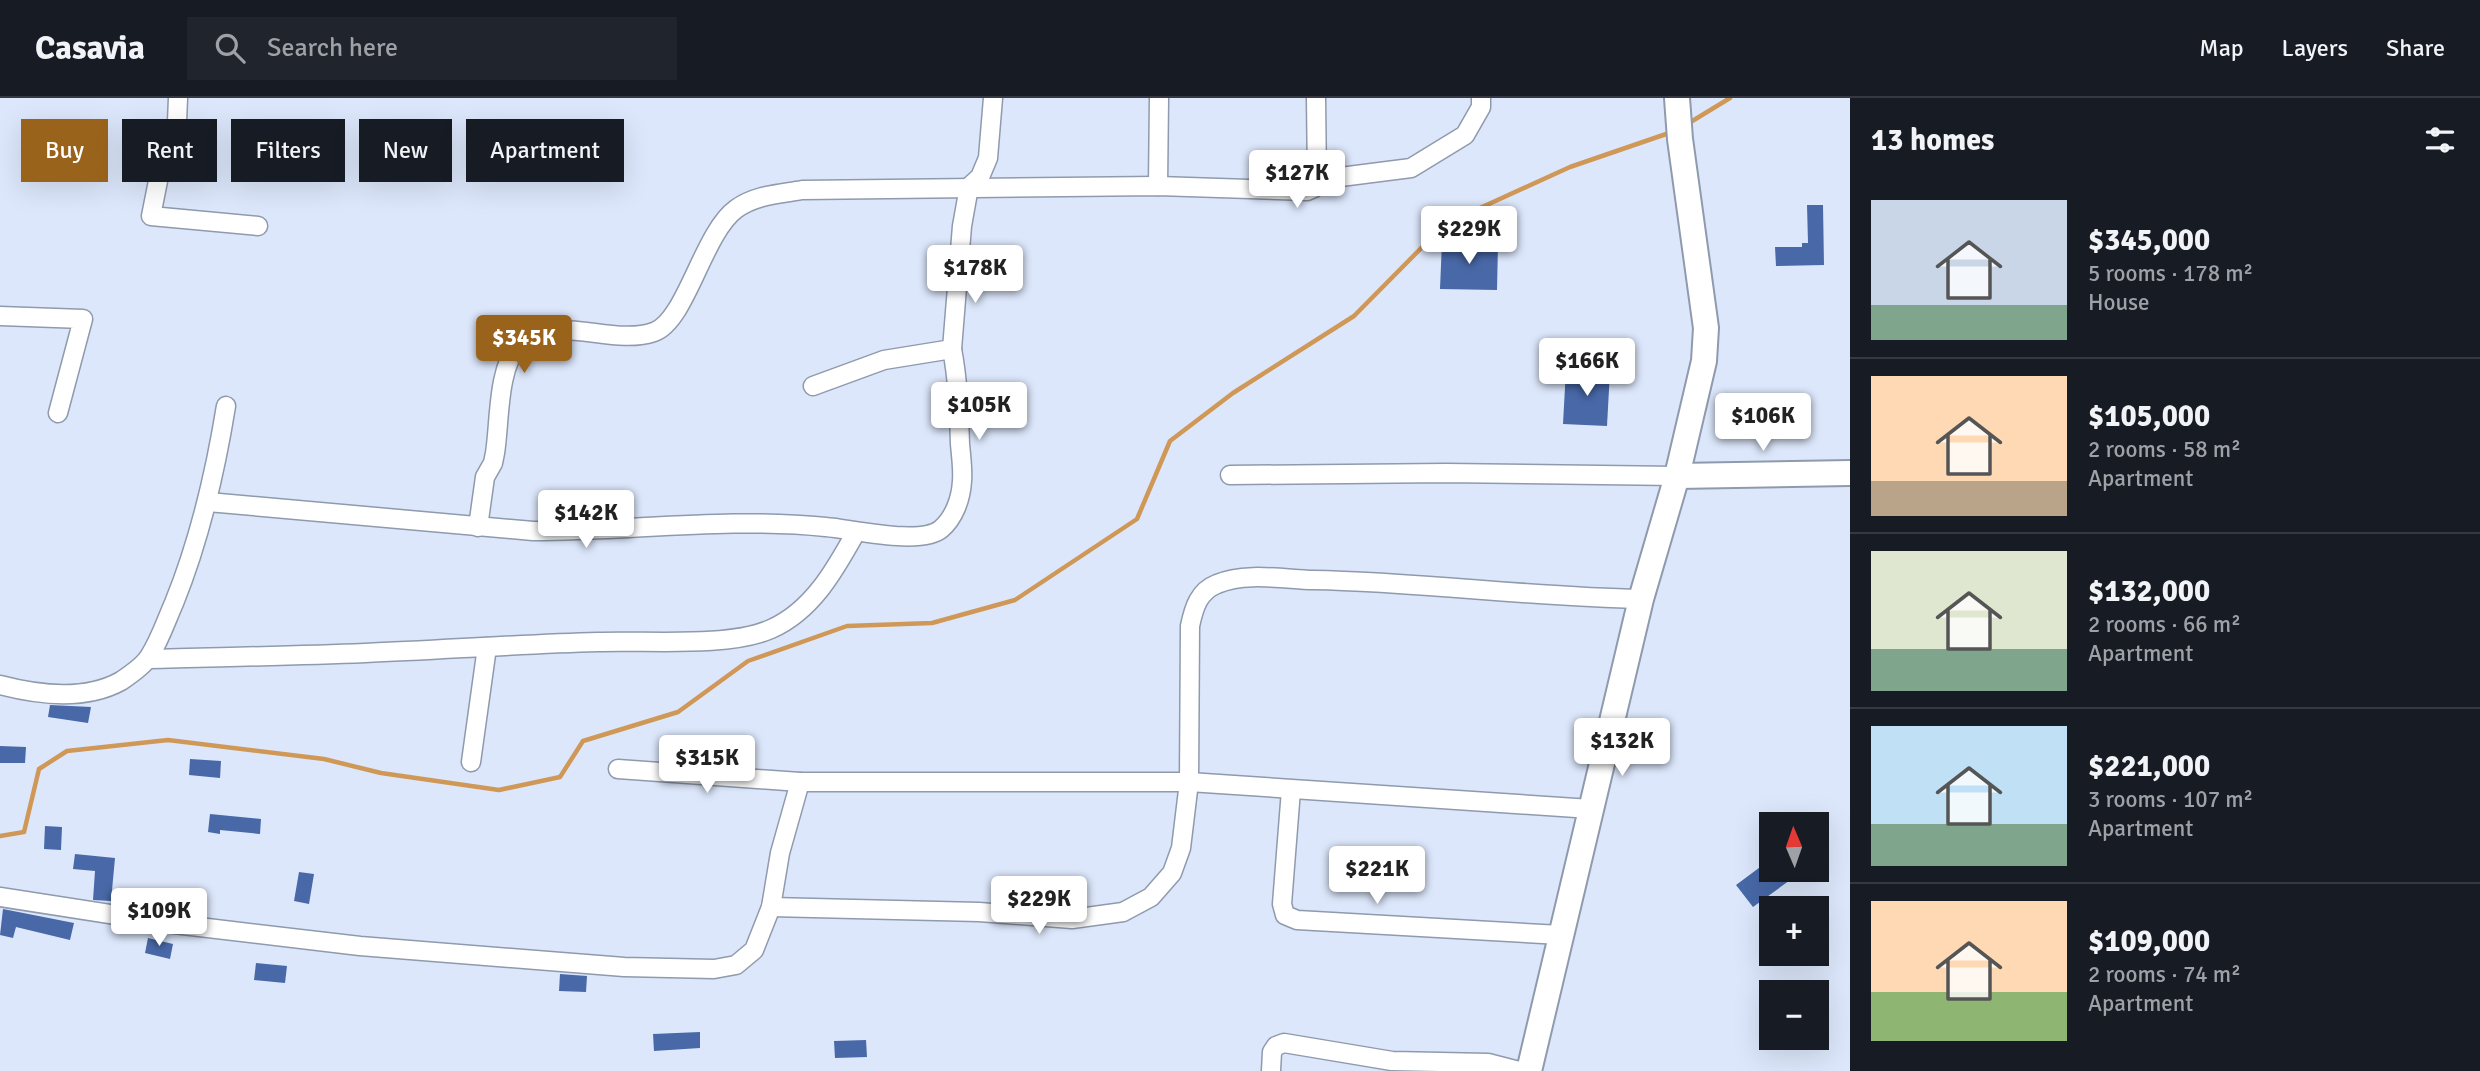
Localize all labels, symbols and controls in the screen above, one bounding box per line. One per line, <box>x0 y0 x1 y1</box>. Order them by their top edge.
search box <box>187 17 677 80</box>
text: Casavia <box>35 28 145 69</box>
icon: search <box>211 29 249 67</box>
text: Search here <box>267 32 398 64</box>
text: Map <box>2199 33 2244 63</box>
text: Layers <box>2282 33 2348 63</box>
text: Share <box>2386 33 2445 63</box>
chip: Buy <box>21 119 108 182</box>
chip: Rent <box>122 119 217 182</box>
chip: Filters <box>231 119 345 182</box>
chip: New <box>359 119 452 182</box>
chip: Apartment <box>466 119 624 182</box>
icon: filters <box>2421 121 2459 159</box>
text: 13 homes <box>1871 122 1994 159</box>
pin: $127K <box>1248 150 1346 210</box>
text: $127K <box>1265 158 1329 187</box>
pin: $229K <box>1420 206 1518 266</box>
text: $229K <box>1437 214 1501 243</box>
text: $345,000 <box>2088 222 2210 259</box>
icon: home <box>1927 228 2011 312</box>
pin: $178K <box>926 246 1024 305</box>
text: $178K <box>943 253 1007 282</box>
text: 5 rooms · 178 m² <box>2088 259 2253 288</box>
text: House <box>2088 288 2150 317</box>
pin: $345K <box>475 316 573 375</box>
text: $345K <box>492 323 556 352</box>
pin: $166K <box>1538 338 1636 398</box>
text: $166K <box>1555 346 1619 375</box>
pin: $105K <box>930 382 1028 442</box>
text: $105K <box>947 390 1011 419</box>
pin: $106K <box>1714 394 1812 453</box>
text: $105,000 <box>2088 398 2210 435</box>
text: $106K <box>1731 401 1795 430</box>
icon: home <box>1927 404 2011 488</box>
text: 2 rooms · 58 m² <box>2088 435 2241 464</box>
text: Apartment <box>2088 464 2193 493</box>
pin: $142K <box>537 490 635 550</box>
text: $142K <box>554 498 618 527</box>
text: $132,000 <box>2088 573 2210 610</box>
icon: home <box>1927 579 2011 663</box>
text: 2 rooms · 66 m² <box>2088 610 2241 639</box>
text: Apartment <box>2088 639 2193 668</box>
pin: $132K <box>1573 718 1671 778</box>
text: $132K <box>1590 726 1654 755</box>
pin: $315K <box>658 736 756 795</box>
text: $315K <box>675 743 739 772</box>
text: $221,000 <box>2088 748 2210 785</box>
icon: home <box>1927 754 2011 838</box>
text: 3 rooms · 107 m² <box>2088 785 2253 814</box>
north arrow <box>1759 812 1829 882</box>
map controls <box>1759 812 1829 1050</box>
text: Apartment <box>2088 814 2193 843</box>
pin: $221K <box>1328 846 1426 906</box>
text: $221K <box>1345 854 1409 883</box>
pin: $229K <box>990 876 1088 936</box>
text: $229K <box>1007 884 1071 913</box>
pin: $109K <box>110 888 208 948</box>
text: $109K <box>127 896 191 925</box>
button: + <box>1759 896 1829 966</box>
text: $109,000 <box>2088 923 2210 960</box>
icon: home <box>1927 929 2011 1013</box>
text: 2 rooms · 74 m² <box>2088 960 2241 989</box>
button: − <box>1759 980 1829 1050</box>
text: Apartment <box>2088 989 2193 1018</box>

